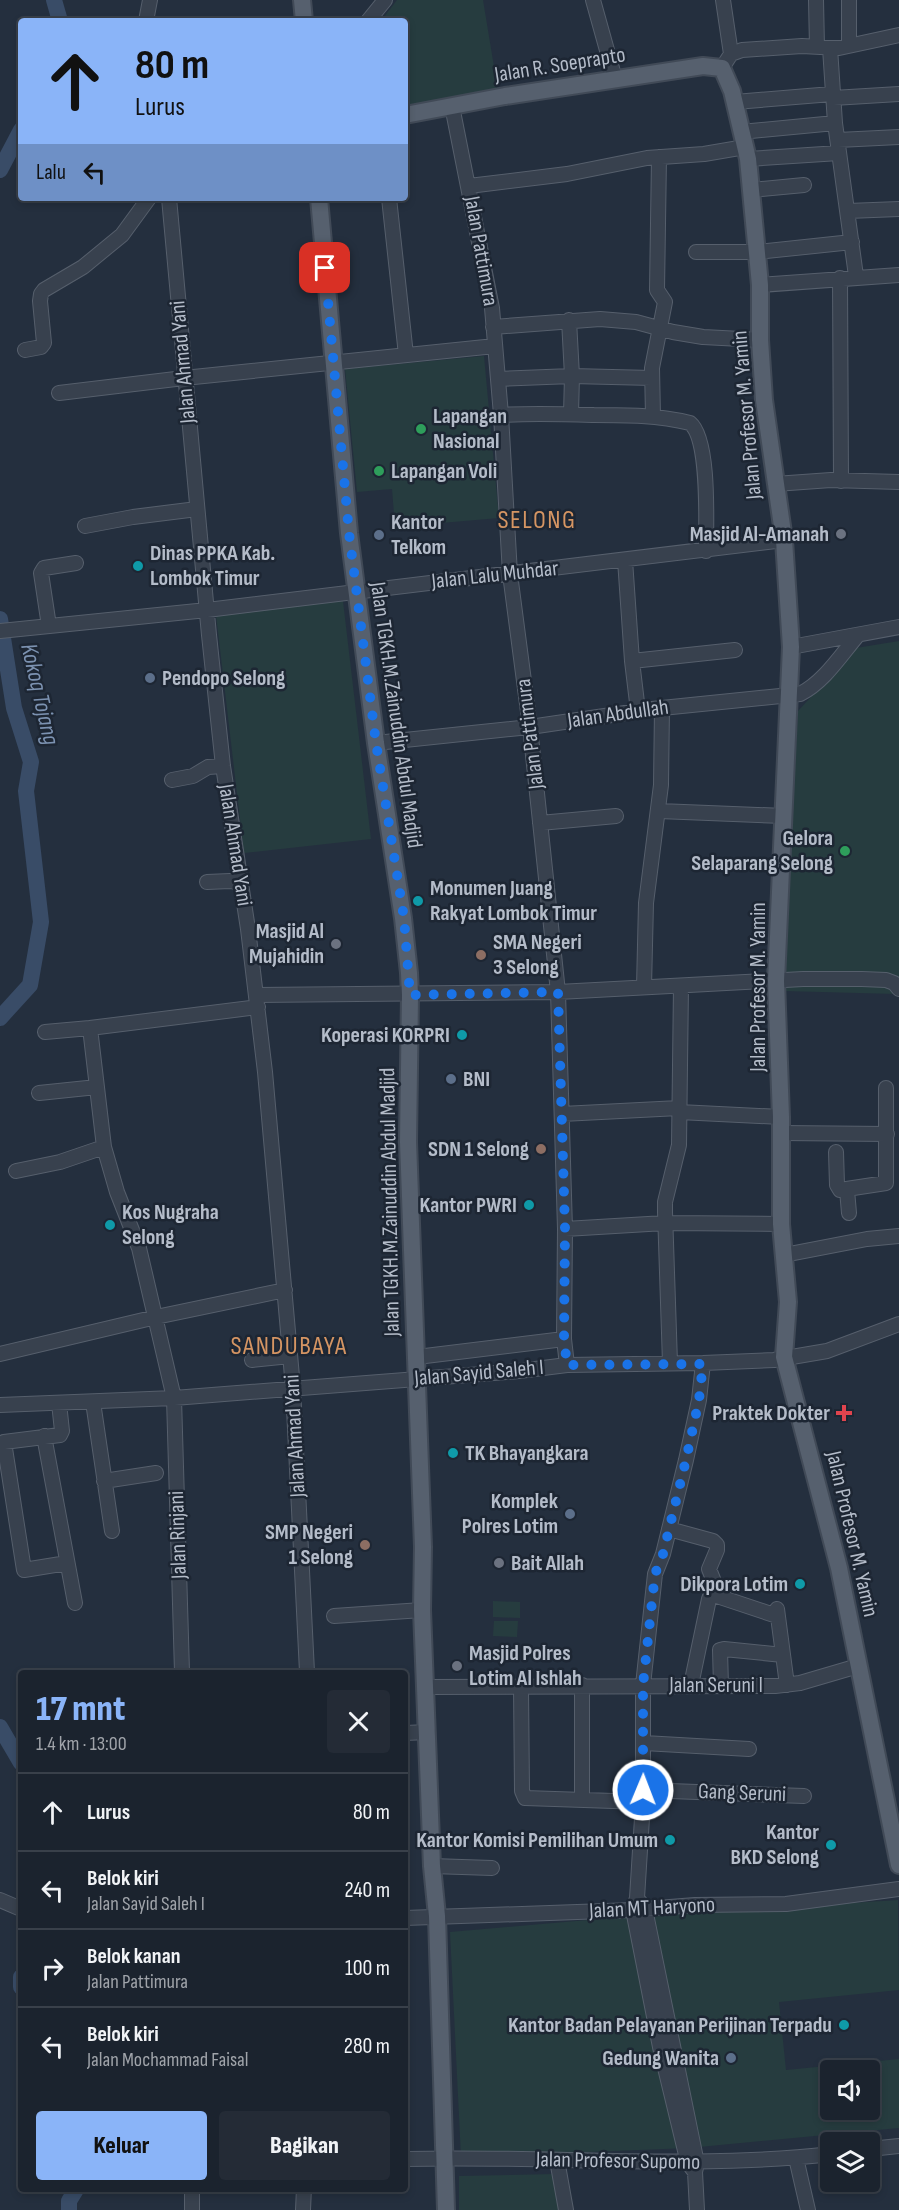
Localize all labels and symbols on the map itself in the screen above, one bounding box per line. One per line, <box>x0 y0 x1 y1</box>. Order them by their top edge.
street label: Jalan R. Soeprapto <box>492 41 627 89</box>
street label: Jalan Pattimura <box>458 193 504 308</box>
pin <box>299 242 350 293</box>
street label: Jalan Ahmad Yani <box>164 300 202 425</box>
street label: Jalan Profesor M. Yamin <box>726 329 768 502</box>
place label: Lapangan Nasional <box>433 403 507 455</box>
marker: Lapangan Nasional <box>414 422 428 436</box>
place label: Lapangan Voli <box>391 458 497 485</box>
marker: Lapangan Voli <box>372 464 386 478</box>
district label: SELONG <box>497 505 577 536</box>
place label: Kantor Telkom <box>391 509 446 561</box>
place label: Masjid Al-Amanah <box>690 521 829 548</box>
marker: Masjid Al-Amanah <box>834 527 848 541</box>
marker: Kantor Telkom <box>372 528 386 542</box>
place label: Dinas PPKA Kab. Lombok Timur <box>150 540 275 592</box>
street label: Jalan Lalu Muhdar <box>429 555 560 595</box>
marker: Dinas PPKA Kab. Lombok Timur <box>131 559 145 573</box>
street label: Jalan TGKH.M.Zainuddin Abdul Madjid <box>364 579 428 850</box>
water label: Kokoq Tojang <box>14 640 66 748</box>
place label: Pendopo Selong <box>162 665 285 692</box>
marker: Pendopo Selong <box>143 671 157 685</box>
street label: Jalan Pattimura <box>510 677 550 792</box>
street label: Jalan Abdullah <box>565 694 670 735</box>
street label: Jalan Ahmad Yani <box>212 781 258 908</box>
place label: Gelora Selaparang Selong <box>691 825 833 877</box>
marker: Gelora Selaparang Selong <box>838 844 852 858</box>
place label: Monumen Juang Rakyat Lombok Timur <box>430 875 597 927</box>
marker: Monumen Juang Rakyat Lombok Timur <box>411 894 425 908</box>
street label: Jalan Profesor M. Yamin <box>745 902 772 1073</box>
place label: Masjid Al Mujahidin <box>249 918 324 970</box>
place label: SMA Negeri 3 Selong <box>493 929 582 981</box>
marker: Masjid Al Mujahidin <box>329 937 343 951</box>
marker: SMA Negeri 3 Selong <box>474 948 488 962</box>
place label: Koperasi KORPRI <box>321 1022 450 1049</box>
marker: Koperasi KORPRI <box>455 1028 469 1042</box>
place label: BNI <box>463 1066 490 1093</box>
street label: Jalan TGKH.M.Zainuddin Abdul Madjid <box>374 1068 406 1337</box>
marker: BNI <box>444 1072 458 1086</box>
place label: SDN 1 Selong <box>428 1136 529 1163</box>
marker: SDN 1 Selong <box>534 1142 548 1156</box>
place label: Kantor PWRI <box>420 1192 517 1219</box>
marker: Kantor PWRI <box>522 1198 536 1212</box>
place label: Kos Nugraha Selong <box>122 1199 219 1251</box>
marker: Kos Nugraha Selong <box>103 1218 117 1232</box>
district label: SANDUBAYA <box>230 1331 348 1362</box>
street label: Jalan Sayid Saleh I <box>412 1354 545 1392</box>
street label: Jalan Ahmad Yani <box>278 1374 312 1499</box>
place label: Praktek Dokter <box>712 1400 830 1427</box>
marker: Praktek Dokter <box>835 1404 853 1422</box>
place label: TK Bhayangkara <box>465 1440 589 1467</box>
marker: TK Bhayangkara <box>446 1446 460 1460</box>
street label: Jalan Profesor M. Yamin <box>820 1447 884 1620</box>
place label: Komplek Polres Lotim <box>462 1488 559 1540</box>
street label: Jalan Rinjani <box>163 1491 193 1580</box>
marker: Komplek Polres Lotim <box>563 1507 577 1521</box>
place label: SMP Negeri 1 Selong <box>265 1519 353 1571</box>
marker: SMP Negeri 1 Selong <box>358 1538 372 1552</box>
place label: Bait Allah <box>511 1550 584 1577</box>
marker: Bait Allah <box>492 1556 506 1570</box>
place label: Dikpora Lotim <box>680 1571 788 1598</box>
marker: Dikpora Lotim <box>793 1577 807 1591</box>
place label: Masjid Polres Lotim Al Ishlah <box>469 1640 582 1692</box>
marker: Masjid Polres Lotim Al Ishlah <box>450 1659 464 1673</box>
street label: Jalan Seruni I <box>668 1672 763 1699</box>
position arrow <box>611 1758 675 1822</box>
street label: Gang Seruni <box>697 1778 787 1808</box>
place label: Kantor BKD Selong <box>731 1819 819 1871</box>
place label: Kantor Komisi Pemilihan Umum <box>416 1827 658 1854</box>
marker: Kantor Komisi Pemilihan Umum <box>663 1833 677 1847</box>
marker: Kantor BKD Selong <box>824 1838 838 1852</box>
street label: Jalan MT Haryono <box>587 1891 716 1925</box>
place label: Kantor Badan Pelayanan Perijinan Terpadu <box>508 2012 832 2039</box>
marker: Kantor Badan Pelayanan Perijinan Terpadu <box>837 2018 851 2032</box>
place label: Gedung Wanita <box>602 2045 719 2072</box>
marker: Gedung Wanita <box>724 2051 738 2065</box>
street label: Jalan Profesor Supomo <box>535 2146 700 2176</box>

